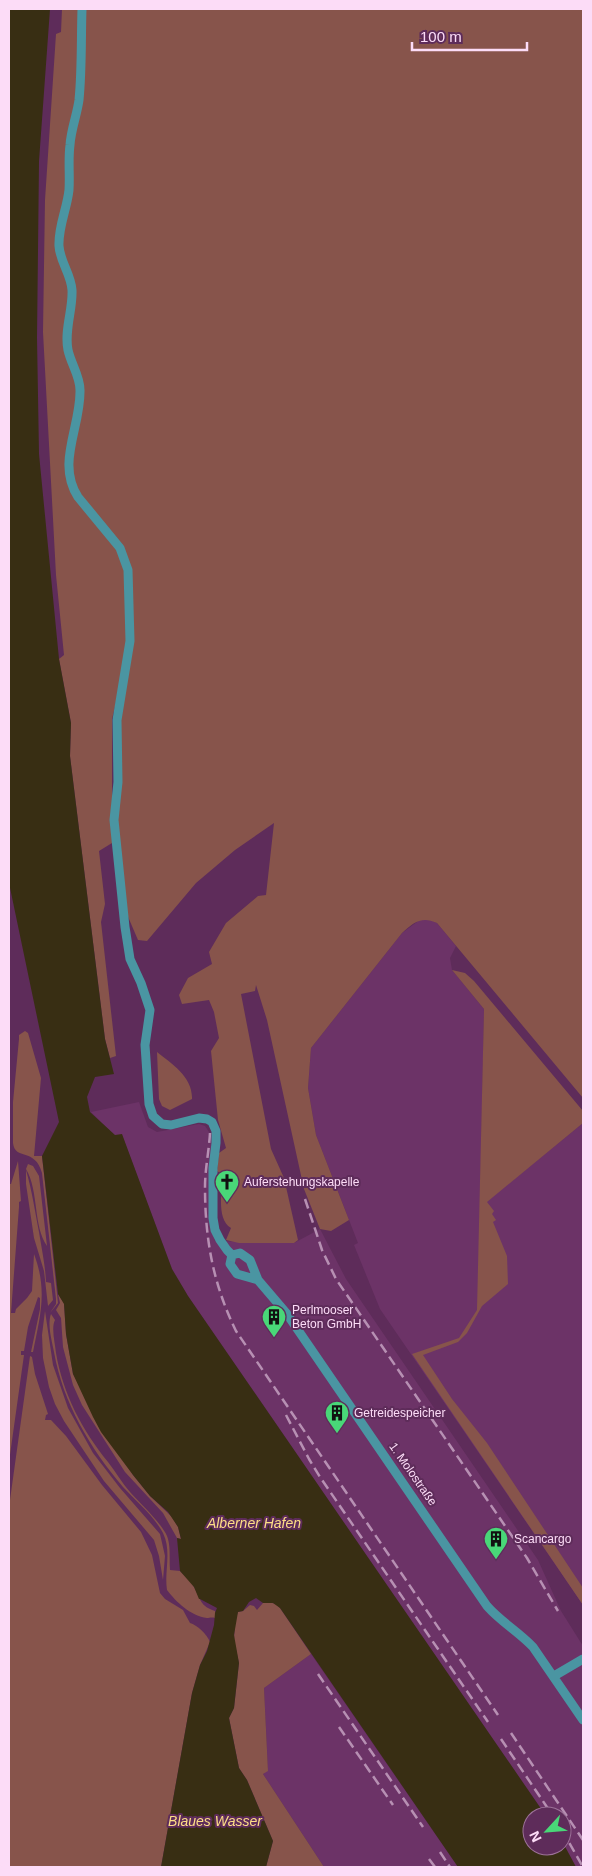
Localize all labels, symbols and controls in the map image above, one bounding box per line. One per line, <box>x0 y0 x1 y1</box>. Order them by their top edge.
scale bar <box>412 20 527 52</box>
text: 100 m <box>420 28 462 45</box>
church icon: Auferstehungskapelle <box>214 1169 240 1203</box>
place label: Auferstehungskapelle <box>244 1175 360 1189</box>
place label: Perlmooser Beton GmbH <box>292 1303 361 1331</box>
building icon: Perlmooser Beton GmbH <box>261 1304 287 1338</box>
building icon: Getreidespeicher <box>324 1400 350 1434</box>
place label: Getreidespeicher <box>354 1406 445 1420</box>
street label: 1. Molostraße <box>386 1440 440 1508</box>
water label: Alberner Hafen <box>206 1515 301 1531</box>
building icon: Scancargo <box>483 1526 509 1560</box>
place label: Scancargo <box>514 1532 572 1546</box>
north arrow <box>522 1806 572 1856</box>
water label: Blaues Wasser <box>168 1813 263 1829</box>
text: N <box>526 1829 545 1845</box>

